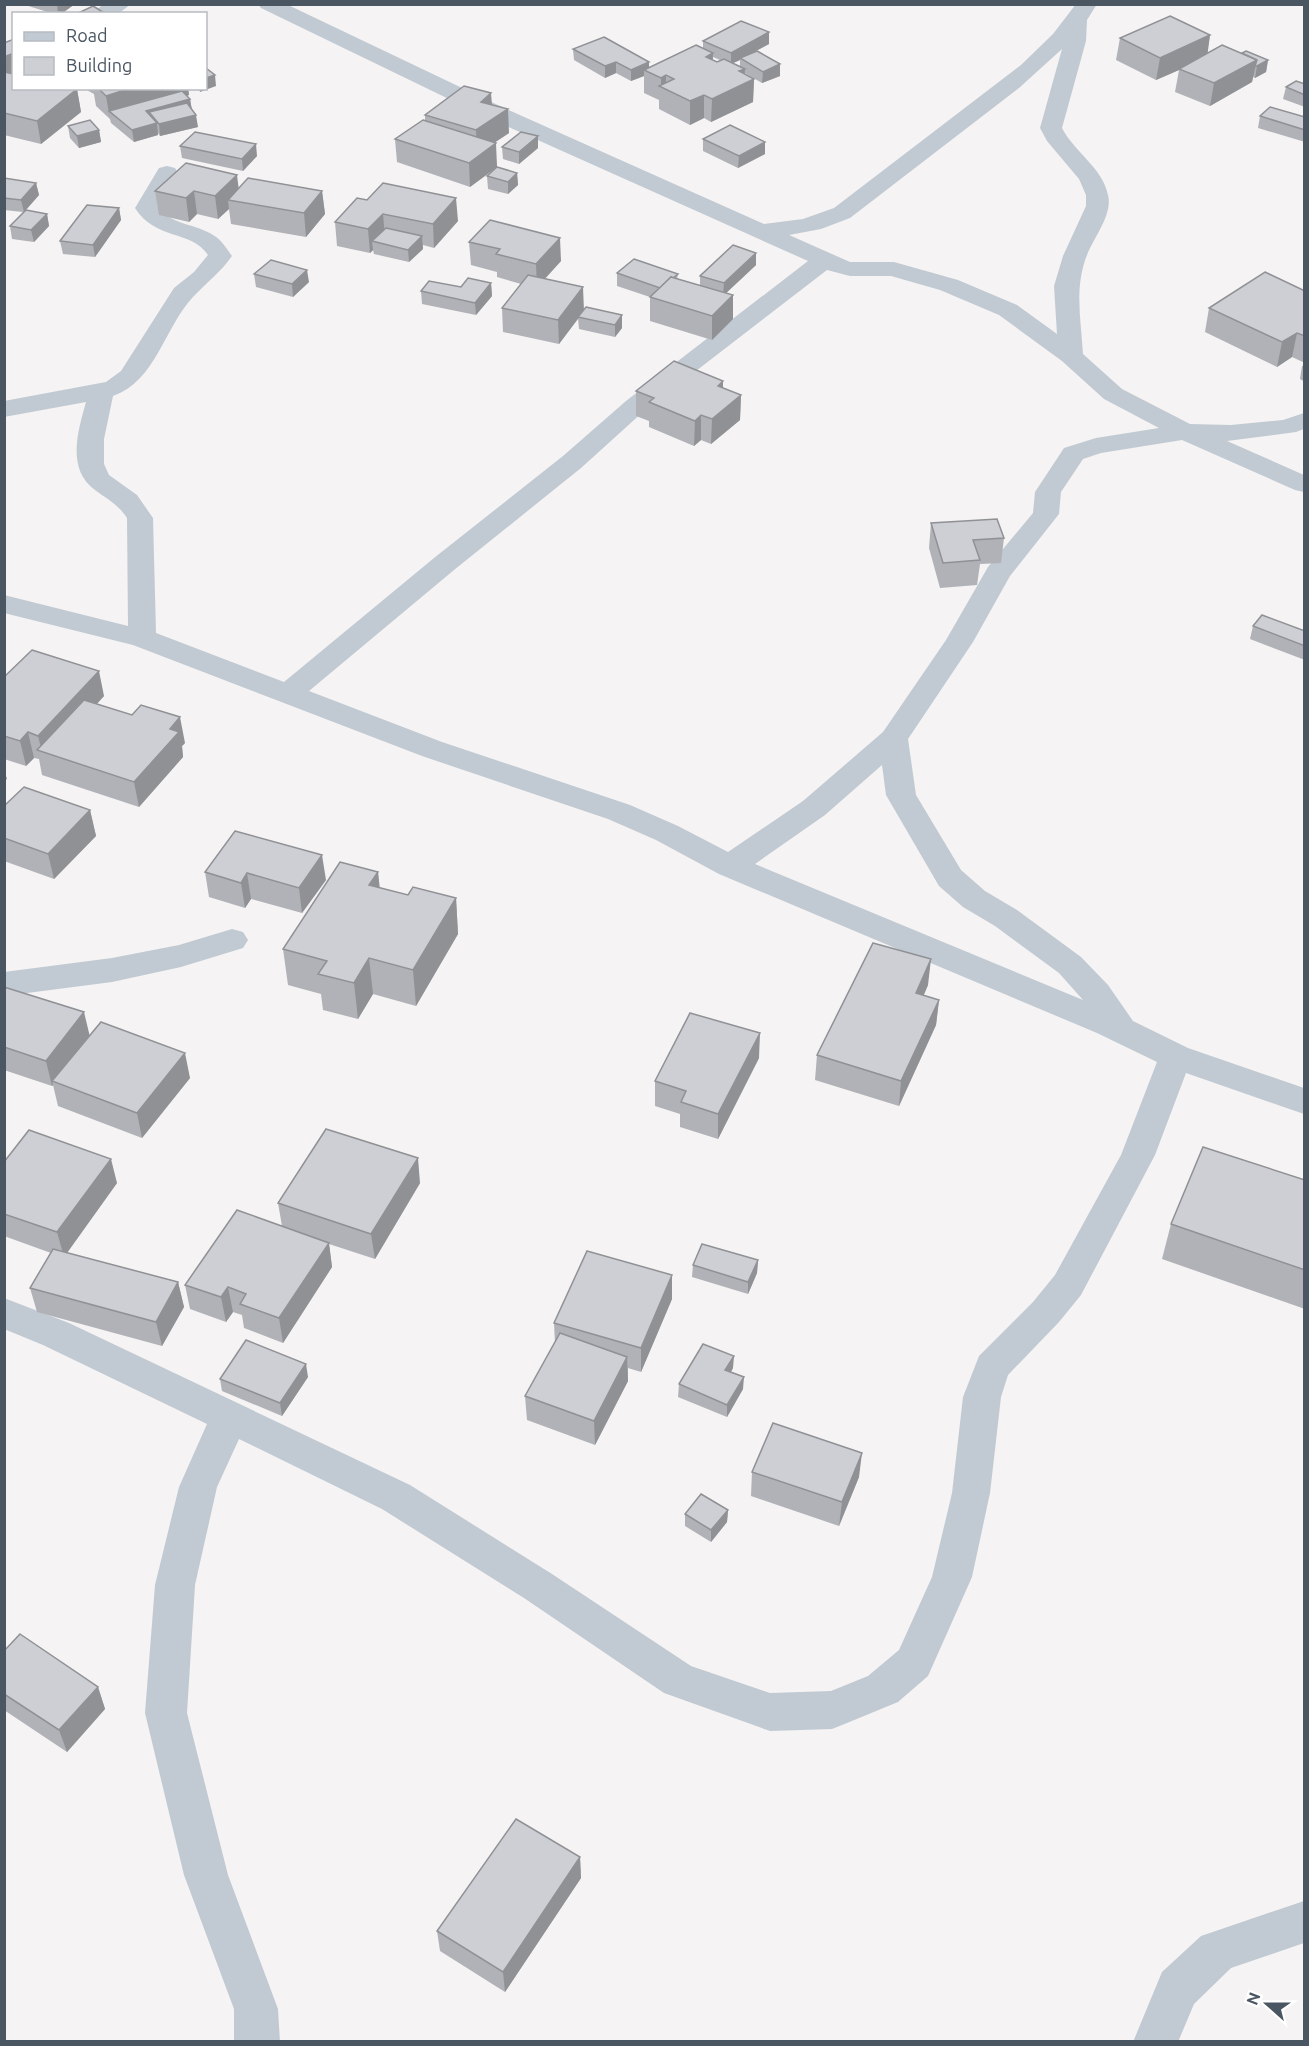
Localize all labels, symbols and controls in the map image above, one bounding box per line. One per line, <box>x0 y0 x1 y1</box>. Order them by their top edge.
legend <box>12 12 207 90</box>
text: Road <box>66 25 108 45</box>
text: Building <box>66 55 132 75</box>
north arrow <box>1237 1974 1297 2034</box>
text: N <box>1242 1990 1264 2007</box>

